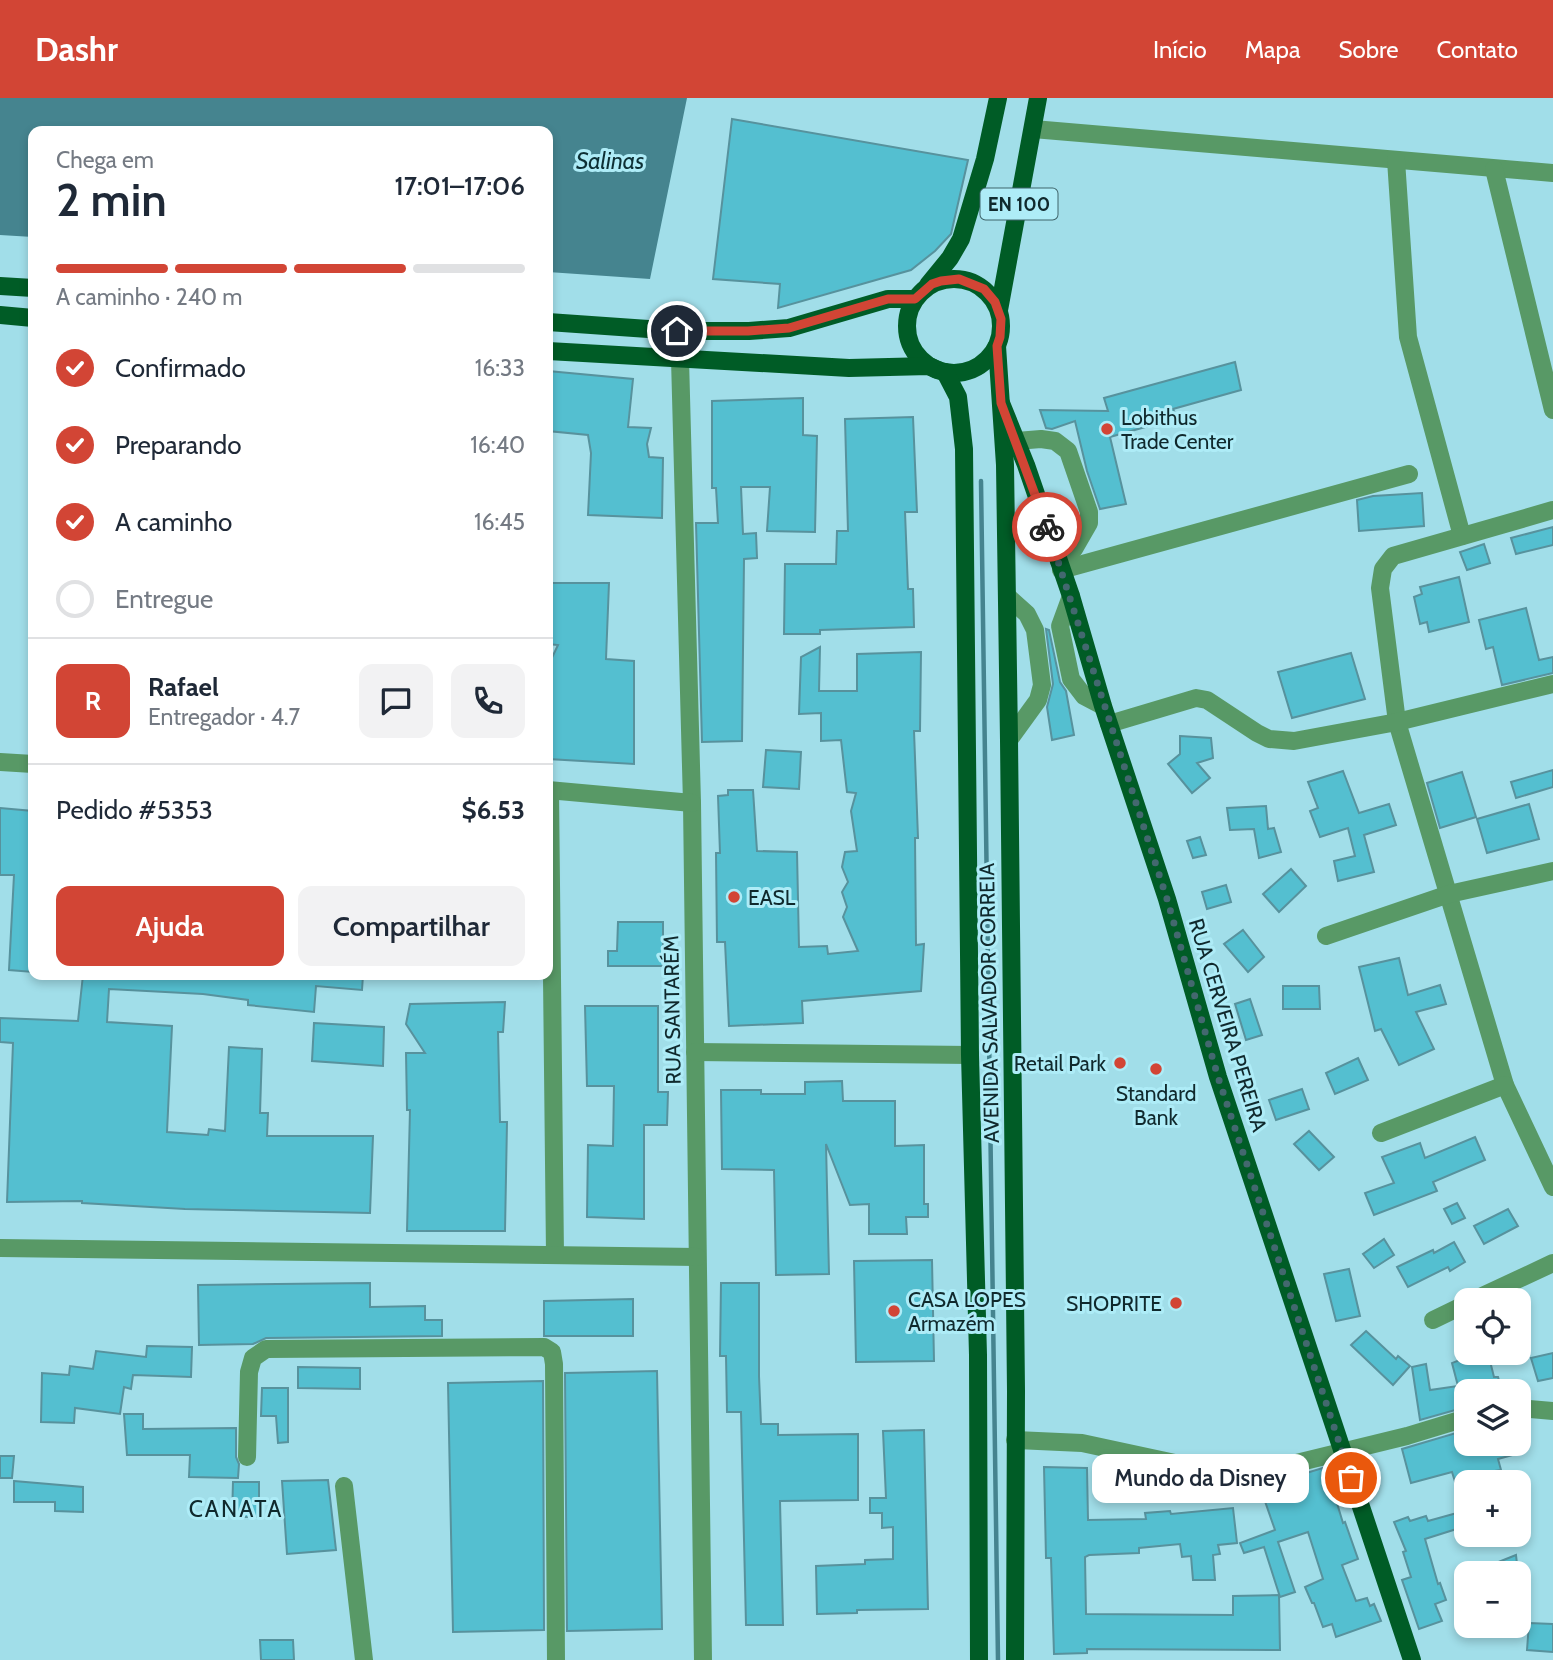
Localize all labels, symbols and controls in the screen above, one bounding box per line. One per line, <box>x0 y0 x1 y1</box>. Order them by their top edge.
text: Dashr <box>35 29 118 69</box>
text: Início <box>1153 35 1207 64</box>
text: Mapa <box>1245 35 1300 64</box>
text: Sobre <box>1338 35 1399 64</box>
text: Contato <box>1437 35 1518 64</box>
text: Chega em <box>56 146 154 174</box>
water label: Salinas <box>576 147 644 175</box>
text: 17:01–17:06 <box>395 170 525 202</box>
text: 2 min <box>56 172 167 228</box>
road number: EN 100 <box>981 188 1058 220</box>
text: A caminho · 240 m <box>56 283 242 311</box>
pin <box>647 301 707 361</box>
icon: home <box>658 312 696 350</box>
icon: check <box>56 349 94 387</box>
text: Confirmado <box>115 352 246 384</box>
text: 16:33 <box>475 354 525 382</box>
place label: Lobithus Trade Center <box>1121 405 1234 454</box>
marker: Lobithus Trade Center <box>1099 421 1115 437</box>
icon: check <box>56 426 94 464</box>
text: Preparando <box>115 429 242 461</box>
text: 16:40 <box>470 431 525 459</box>
courier <box>1012 492 1082 562</box>
icon: check <box>56 503 94 541</box>
text: A caminho <box>115 506 232 538</box>
text: 16:45 <box>474 508 525 536</box>
icon: bike <box>1028 508 1066 546</box>
text: Entregue <box>115 583 213 615</box>
button: chat <box>359 664 433 738</box>
button: phone <box>451 664 525 738</box>
text: Rafael <box>148 671 219 703</box>
text: R <box>85 685 101 717</box>
text: Entregador · 4.7 <box>148 703 300 731</box>
text: Pedido #5353 <box>56 794 213 826</box>
text: $6.53 <box>462 794 525 826</box>
street label: AVENIDA SALVADOR CORREIA <box>974 863 1004 1143</box>
place label: EASL <box>748 885 796 910</box>
button: Ajuda <box>56 886 284 966</box>
button: Compartilhar <box>298 886 525 966</box>
marker: EASL <box>726 889 742 905</box>
street label: RUA CERVEIRA PEREIRA <box>1184 916 1272 1135</box>
street label: RUA SANTARÉM <box>658 935 686 1085</box>
place label: Retail Park <box>1014 1051 1107 1076</box>
marker: Retail Park <box>1112 1055 1128 1071</box>
marker: Standard Bank <box>1148 1061 1164 1077</box>
place label: Standard Bank <box>1116 1081 1196 1130</box>
place label: CASA LOPES Armazém <box>908 1287 1026 1336</box>
map controls <box>1454 1288 1531 1638</box>
button: locate <box>1454 1288 1531 1365</box>
place label: SHOPRITE <box>1066 1291 1162 1316</box>
marker: SHOPRITE <box>1168 1295 1184 1311</box>
marker: CASA LOPES Armazém <box>886 1303 902 1319</box>
button: layers <box>1454 1379 1531 1456</box>
pin <box>1321 1448 1381 1508</box>
callout: Mundo da Disney <box>1092 1454 1309 1502</box>
icon: bag <box>1332 1459 1370 1497</box>
text: Mundo da Disney <box>1114 1464 1287 1492</box>
button: + <box>1454 1470 1531 1547</box>
district label: CANATA <box>189 1495 283 1523</box>
button: − <box>1454 1561 1531 1638</box>

